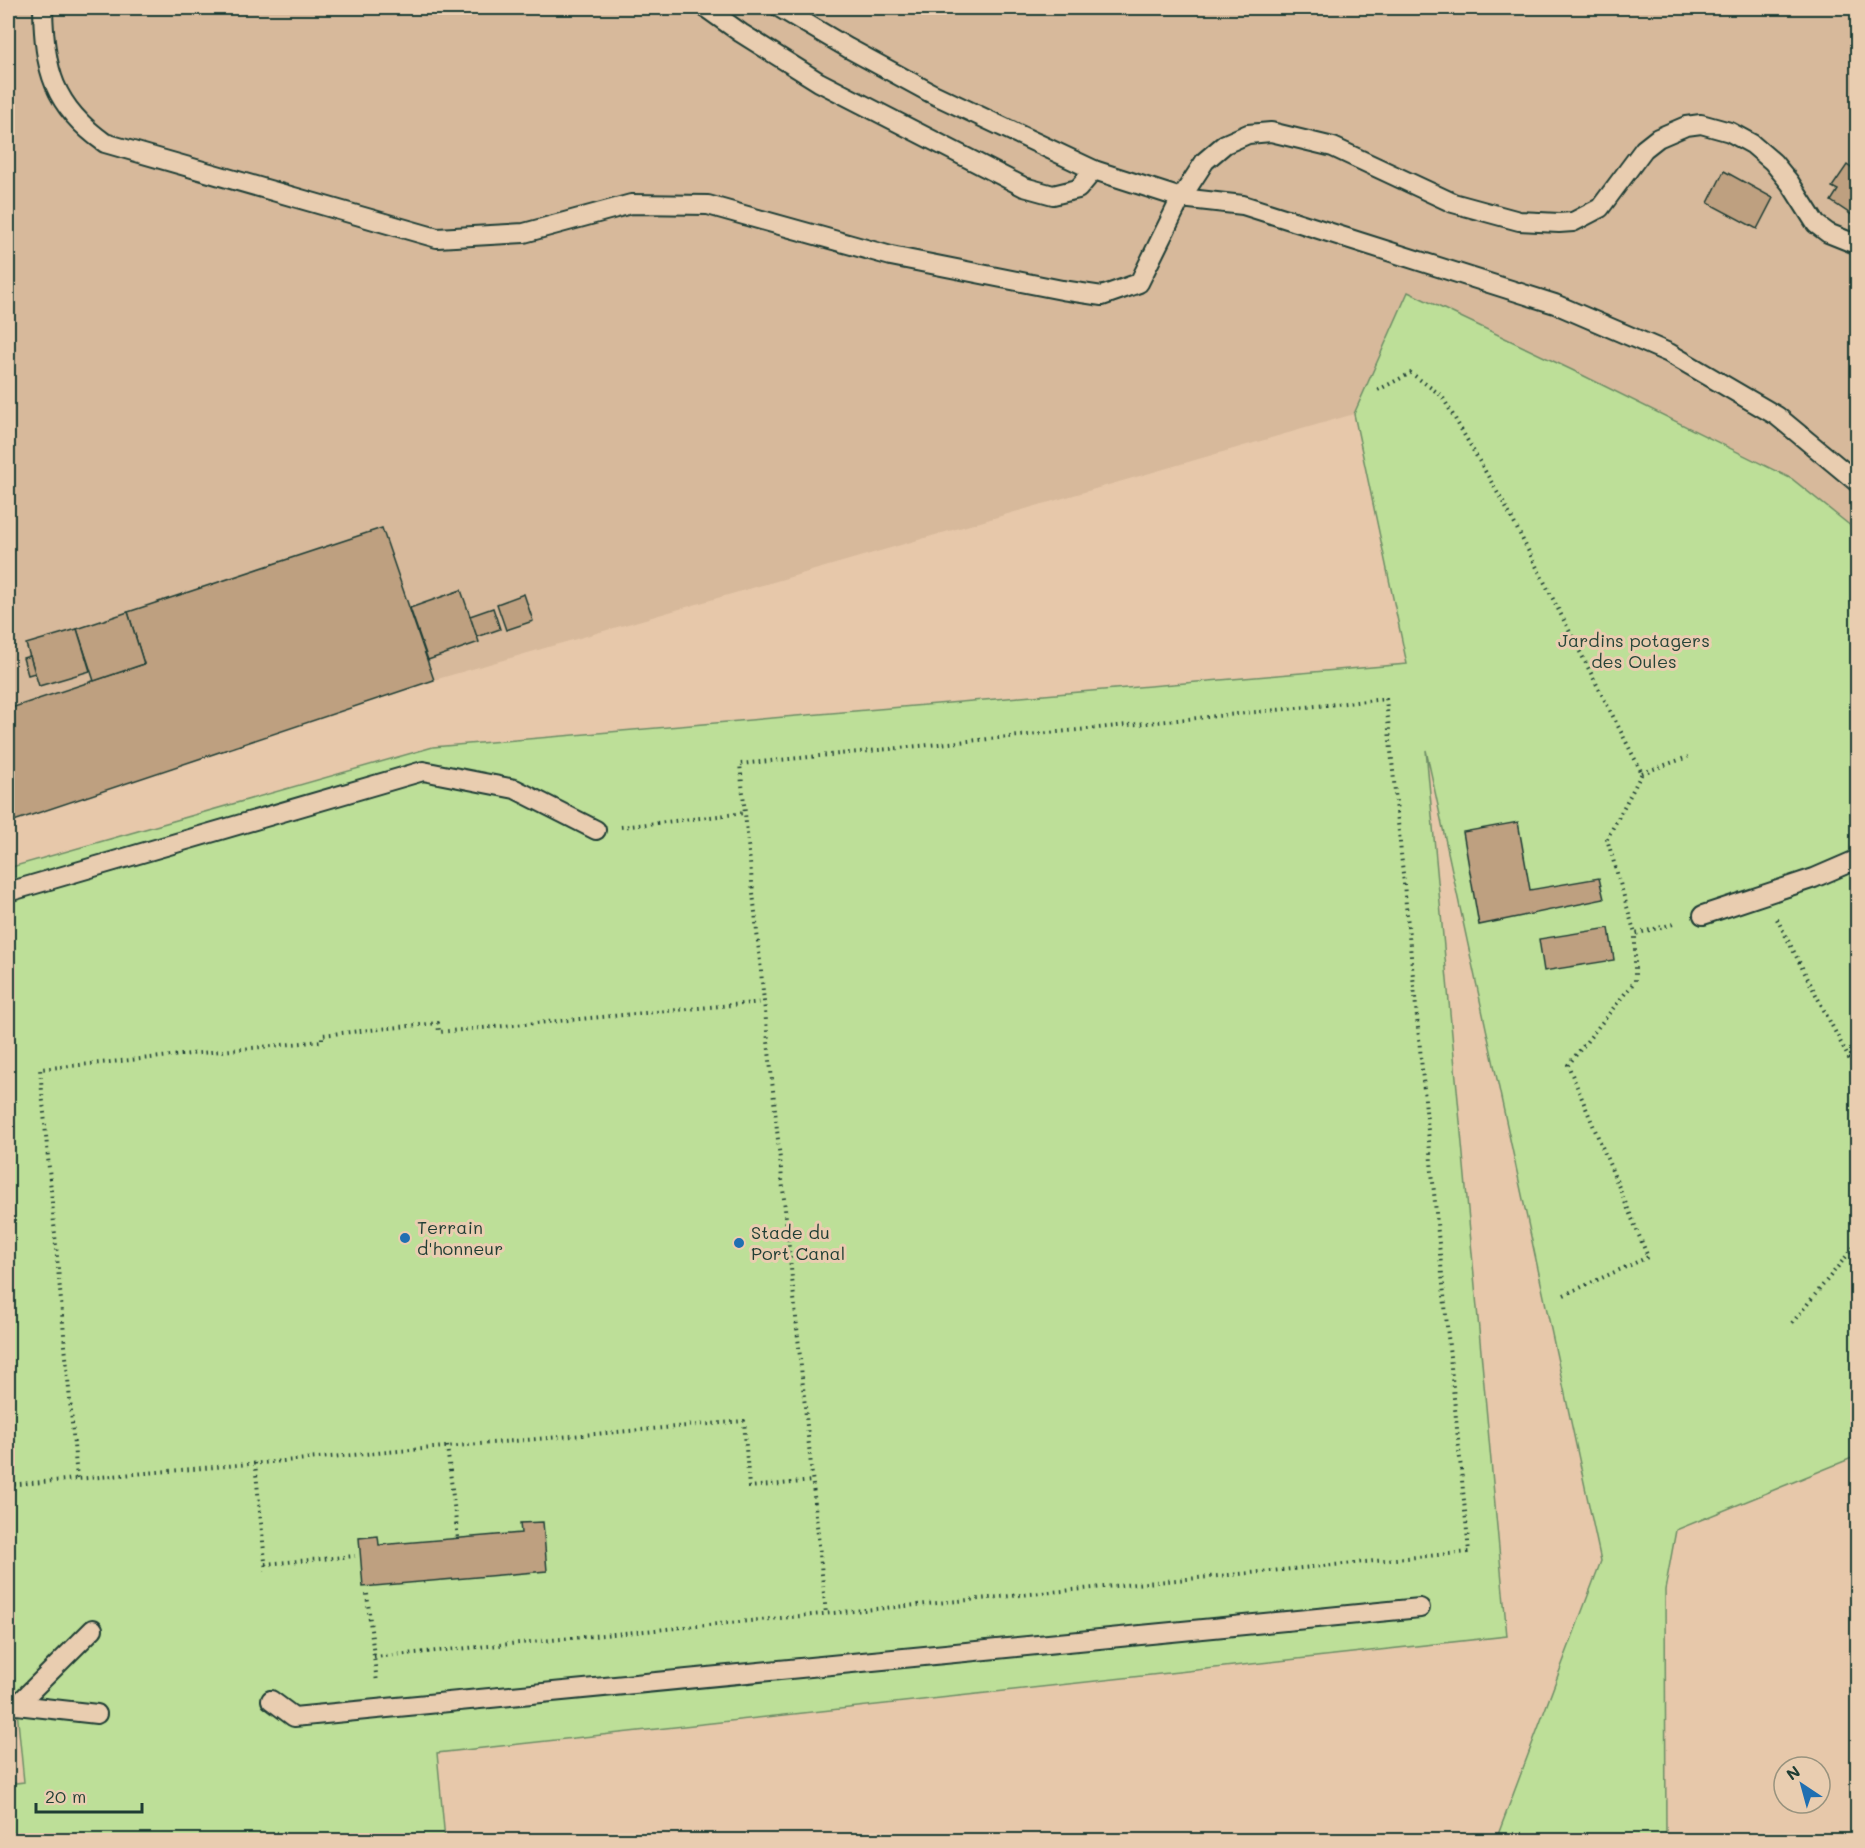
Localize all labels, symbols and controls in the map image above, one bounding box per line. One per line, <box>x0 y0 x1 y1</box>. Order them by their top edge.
park label: Jardins potagers des Oules <box>1558 628 1710 673</box>
place label: Terrain d'honneur <box>417 1215 503 1260</box>
place label: Stade du Port Canal <box>751 1220 845 1265</box>
marker: Terrain d'honneur <box>398 1231 412 1245</box>
marker: Stade du Port Canal <box>732 1236 746 1250</box>
north arrow <box>1772 1755 1832 1815</box>
text: N <box>1782 1760 1804 1785</box>
scale bar <box>36 1776 142 1814</box>
text: 20 m <box>45 1784 86 1808</box>

